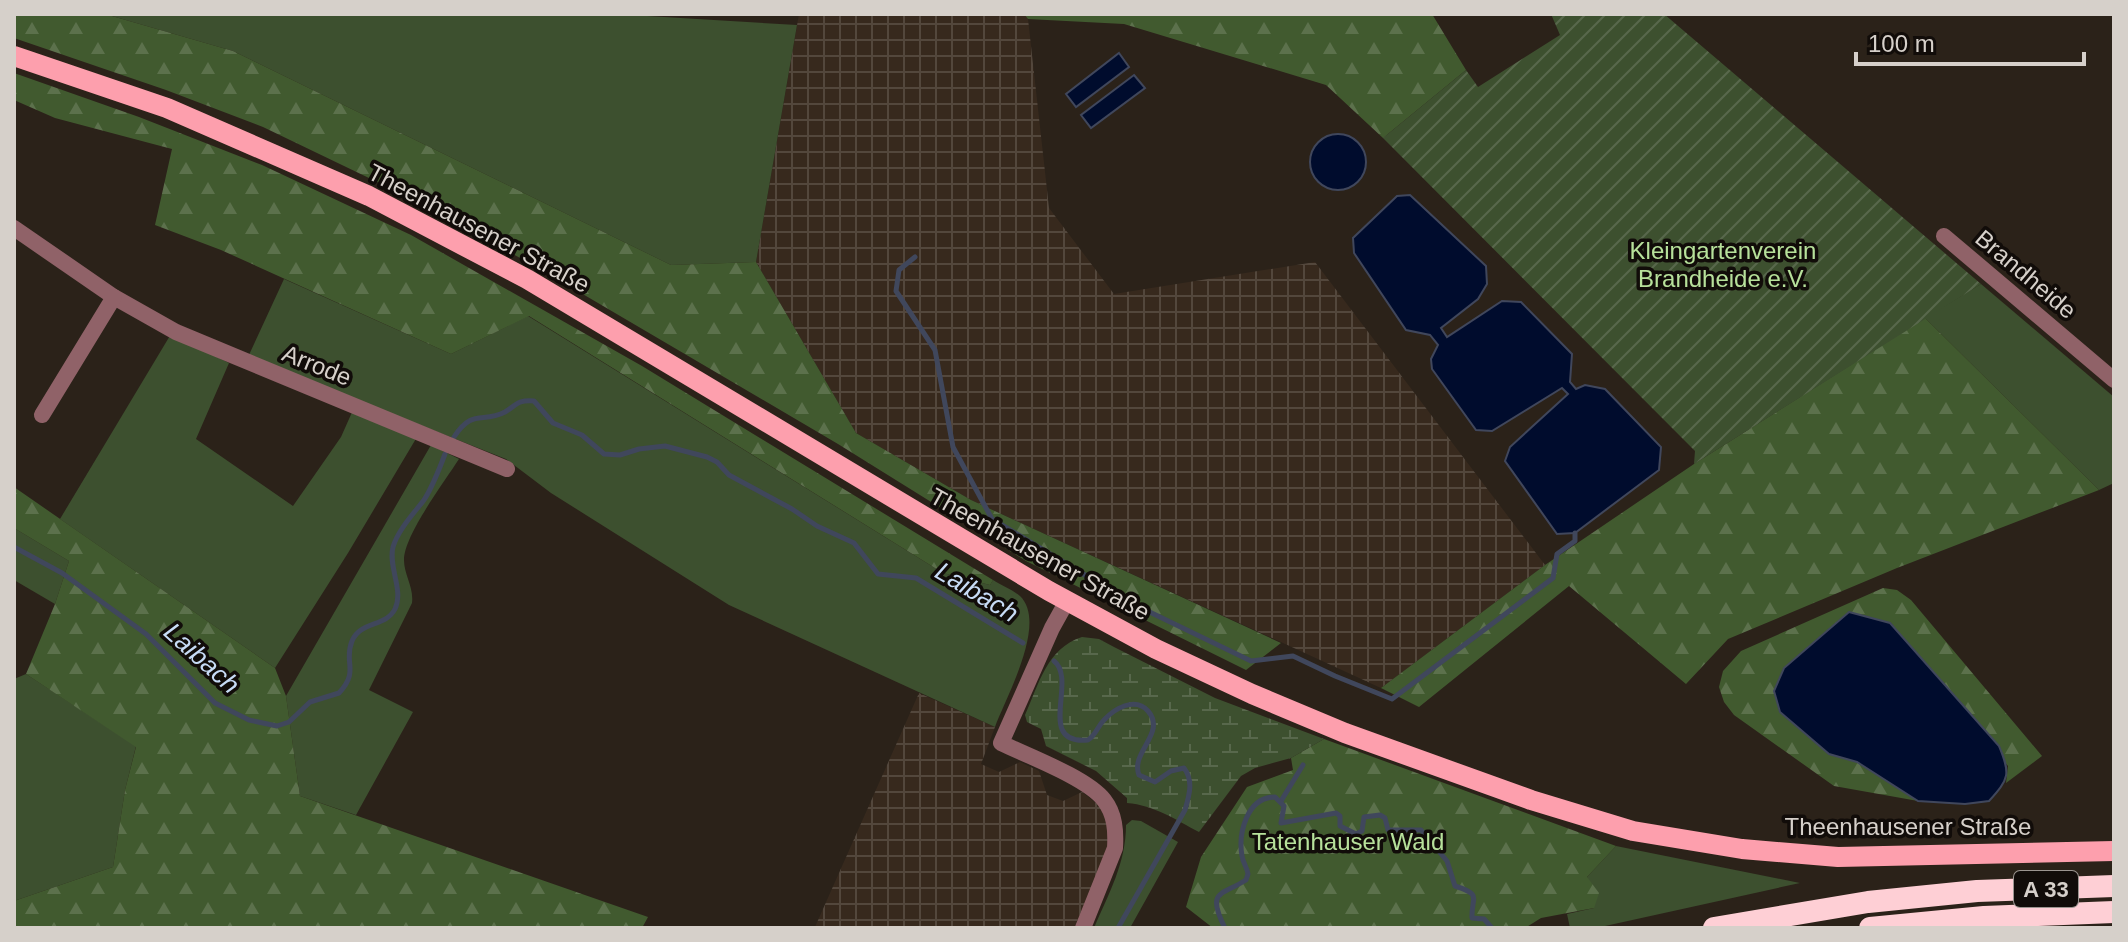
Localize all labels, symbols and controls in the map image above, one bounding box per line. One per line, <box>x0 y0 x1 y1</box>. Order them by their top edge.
scale bar <box>1856 16 2084 66</box>
text: 100 m <box>1868 30 1935 57</box>
street label: Theenhausener Straße <box>364 158 594 298</box>
street label: Brandheide <box>1970 224 2082 324</box>
park label: Kleingartenverein Brandheide e.V. <box>1630 237 1816 292</box>
street label: Arrode <box>279 339 355 391</box>
street label: Theenhausener Straße <box>926 482 1154 626</box>
water label: Laibach <box>930 556 1024 628</box>
water label: Laibach <box>158 616 246 700</box>
street label: Theenhausener Straße <box>1785 813 2031 840</box>
park label: Tatenhauser Wald <box>1252 828 1444 855</box>
road number: A 33 <box>2014 871 2078 907</box>

